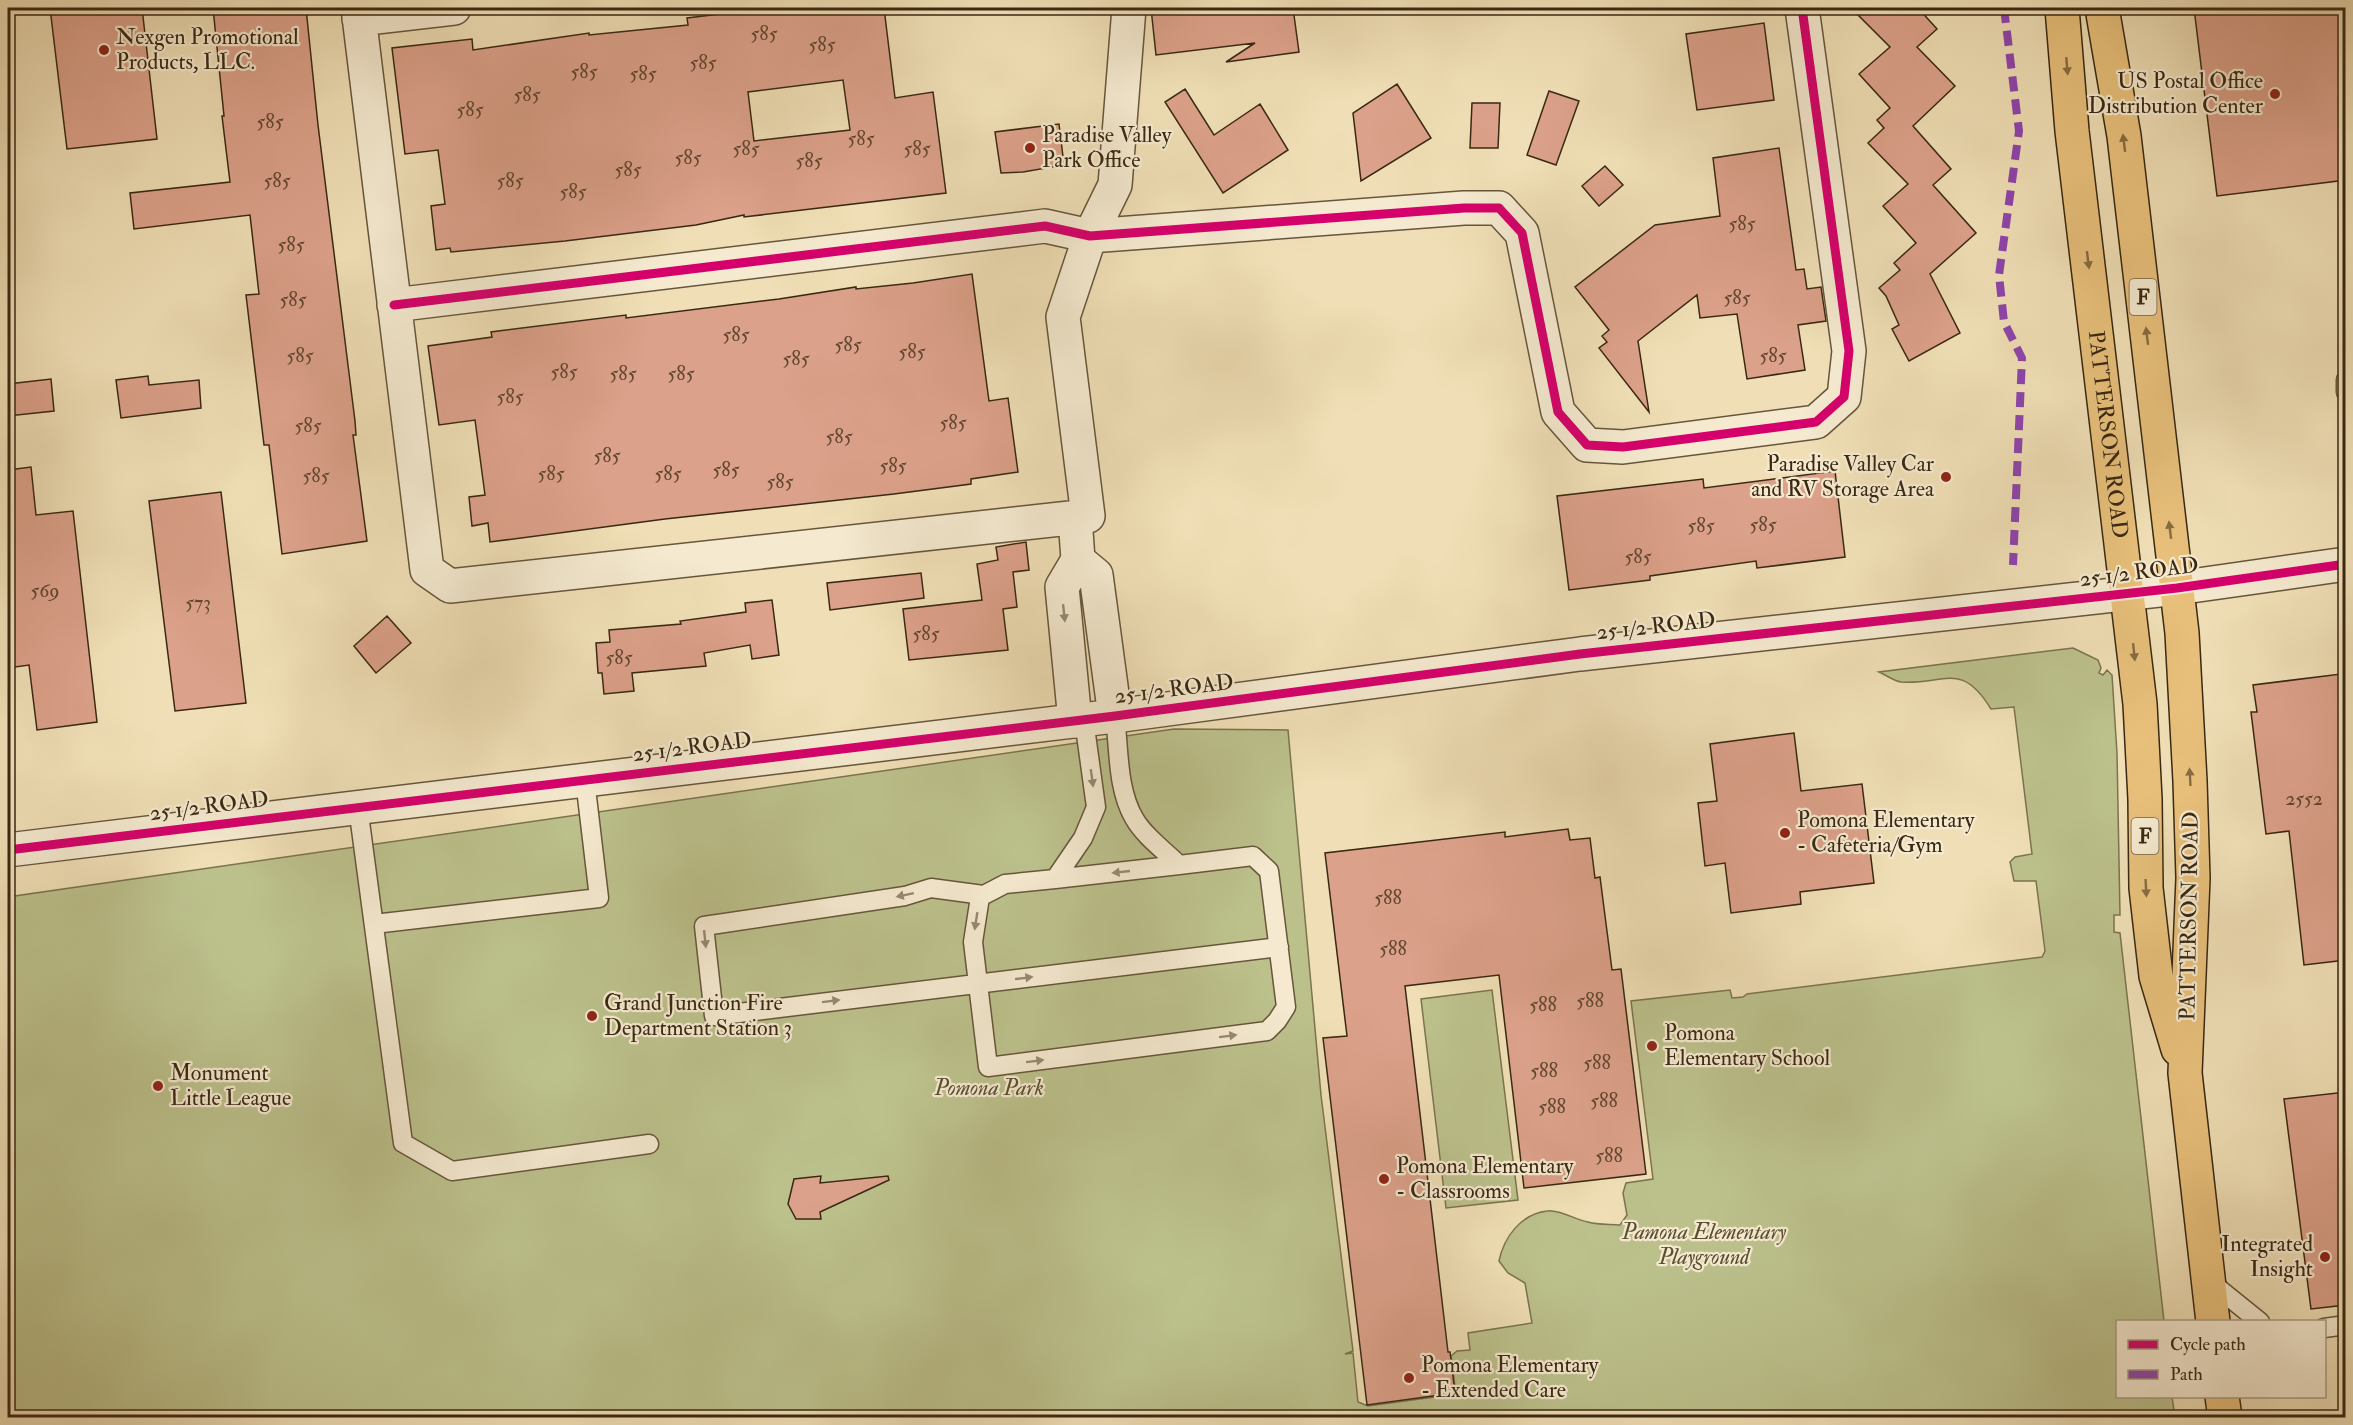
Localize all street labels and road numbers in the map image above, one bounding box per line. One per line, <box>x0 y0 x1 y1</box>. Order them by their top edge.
road number: F <box>2130 279 2156 315</box>
street label: PATTERSON ROAD <box>2082 329 2134 540</box>
street label: 25 1/2 ROAD <box>2078 551 2200 593</box>
street label: 25 1/2 ROAD <box>1595 606 1717 646</box>
street label: 25 1/2 ROAD <box>1113 668 1235 710</box>
street label: 25 1/2 ROAD <box>631 726 753 768</box>
street label: 25 1/2 ROAD <box>148 785 270 827</box>
street label: PATTERSON ROAD <box>2173 811 2205 1021</box>
road number: F <box>2132 818 2158 854</box>

